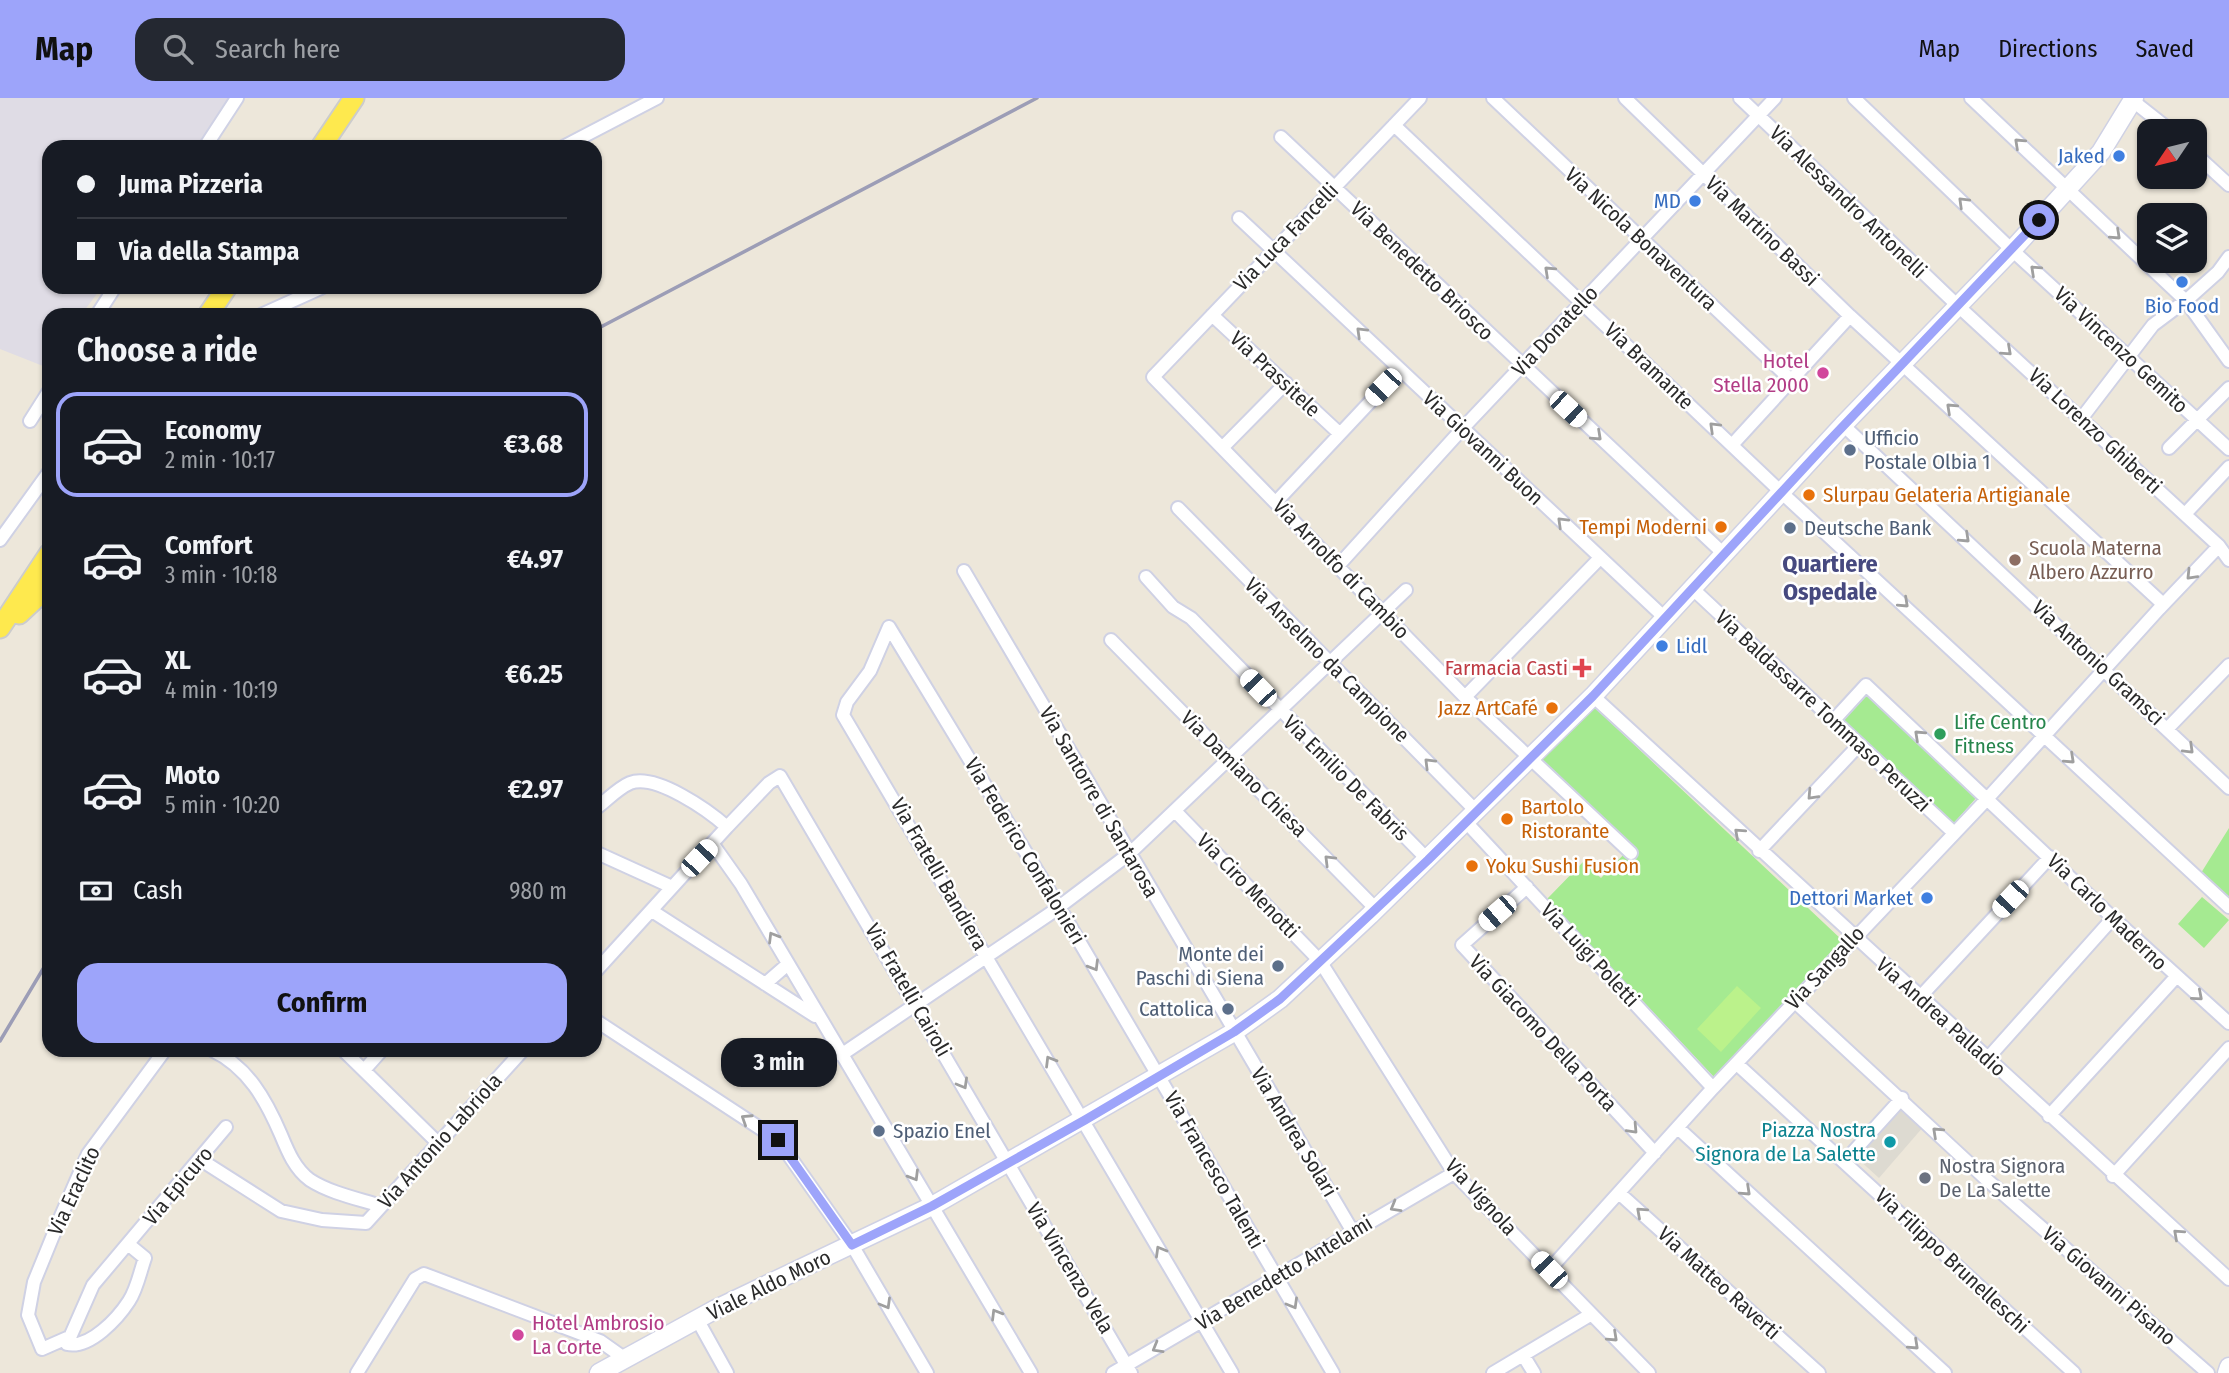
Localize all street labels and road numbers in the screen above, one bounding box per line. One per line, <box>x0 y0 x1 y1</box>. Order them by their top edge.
street label: Via Alessandro Antonelli <box>1764 120 1932 284</box>
street label: Via Nicola Bonaventura <box>1559 162 1723 316</box>
street label: Via Martino Bassi <box>1700 170 1824 292</box>
street label: Via Luca Fancelli <box>1228 178 1344 296</box>
street label: Via Benedetto Briosco <box>1345 196 1499 346</box>
street label: Via Donatello <box>1506 280 1604 382</box>
street label: Via Vincenzo Gemito <box>2049 281 2193 419</box>
street label: Via Bramante <box>1599 317 1699 415</box>
street label: Via Prassitele <box>1224 325 1326 423</box>
street label: Via Lorenzo Ghiberti <box>2023 363 2167 499</box>
street label: Via Giovanni Buon <box>1417 385 1549 511</box>
street label: Via Arnolfo di Cambio <box>1267 493 1415 645</box>
street label: Via Anselmo da Campione <box>1239 572 1415 748</box>
street label: Via Antonio Gramsci <box>2026 595 2170 731</box>
street label: Via Baldassarre Tommaso Peruzzi <box>1710 604 1936 818</box>
street label: Via Santorre di Santarosa <box>1033 701 1165 903</box>
street label: Via Damiano Chiesa <box>1175 705 1313 843</box>
street label: Via Emilio De Fabris <box>1278 710 1414 846</box>
street label: Via Federico Confalonieri <box>959 753 1091 949</box>
street label: Via Fratelli Bandiera <box>885 793 993 955</box>
street label: Via Ciro Menotti <box>1191 828 1305 944</box>
street label: Via Carlo Maderno <box>2042 848 2172 976</box>
street label: Via Luigi Poletti <box>1535 898 1645 1012</box>
street label: Via Fratelli Cairoli <box>859 919 957 1061</box>
street label: Via Sangallo <box>1780 921 1870 1015</box>
street label: Via Giacomo Della Porta <box>1464 949 1622 1117</box>
street label: Via Andrea Palladio <box>1871 952 2011 1082</box>
street label: Via Andrea Solari <box>1245 1062 1343 1202</box>
street label: Via Antonio Labriola <box>372 1068 508 1214</box>
street label: Via Francesco Talenti <box>1158 1086 1270 1254</box>
street label: Via Epicuro <box>138 1141 218 1231</box>
street label: Via Eraclito <box>42 1142 106 1240</box>
street label: Via Vignola <box>1440 1153 1522 1241</box>
street label: Via Filippo Brunelleschi <box>1870 1183 2034 1339</box>
street label: Via Vincenzo Vela <box>1021 1198 1119 1338</box>
street label: Via Benedetto Antelami <box>1191 1210 1377 1336</box>
street label: Via Matteo Raverti <box>1652 1221 1786 1345</box>
street label: Via Giovanni Pisano <box>2037 1221 2181 1351</box>
street label: Viale Aldo Moro <box>703 1244 835 1326</box>

